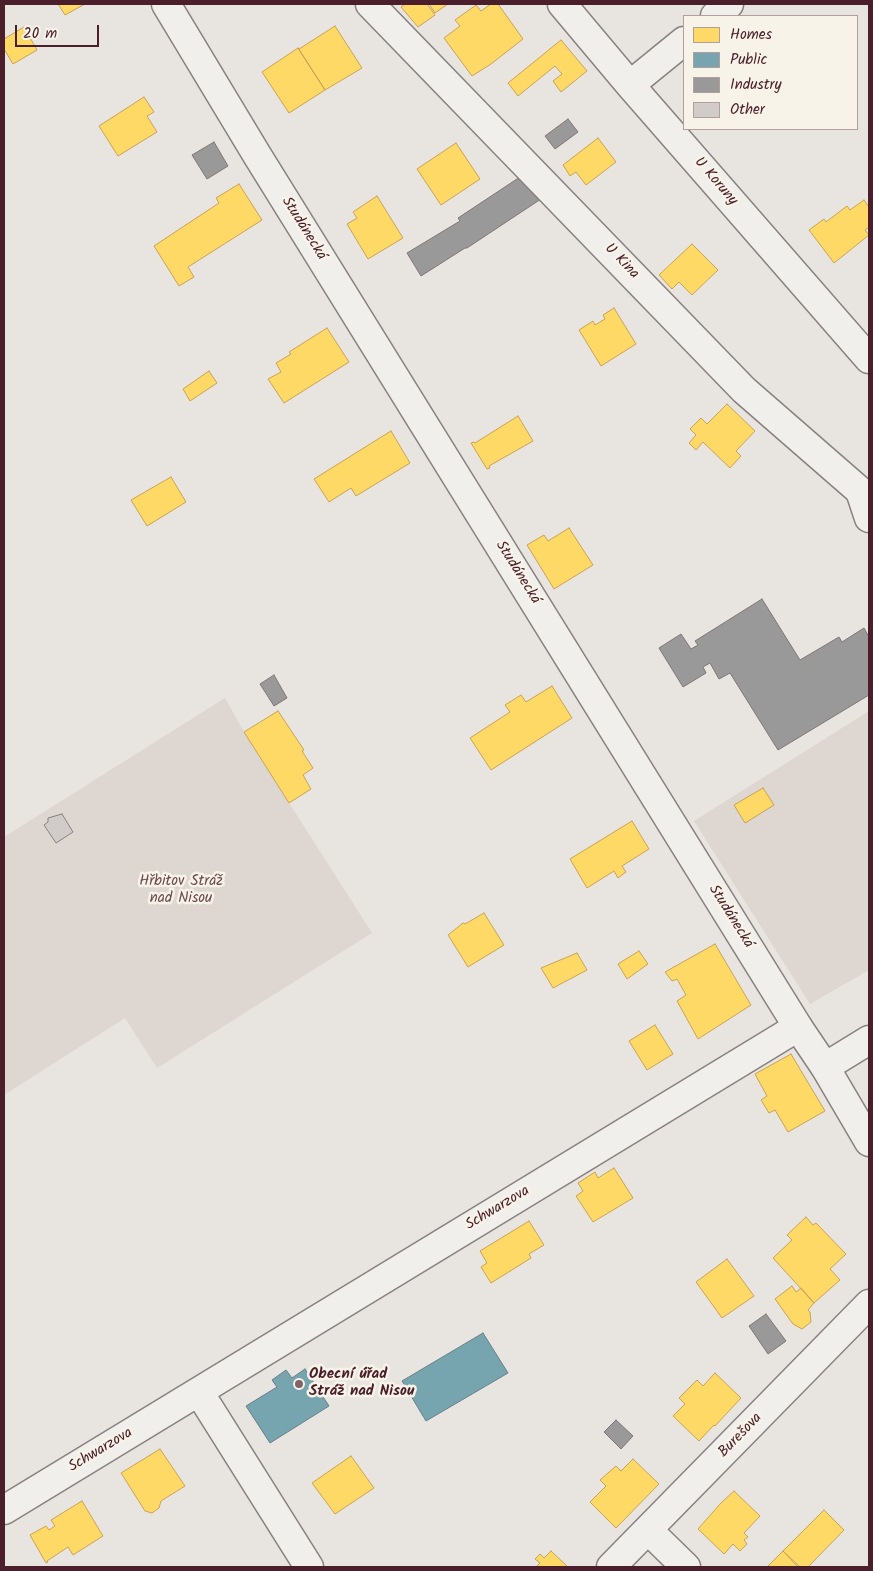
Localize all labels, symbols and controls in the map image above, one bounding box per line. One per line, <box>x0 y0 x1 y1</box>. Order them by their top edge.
scale bar <box>18 15 101 47</box>
legend <box>683 15 858 130</box>
text: 20 m <box>23 22 57 46</box>
text: Homes <box>730 23 772 47</box>
text: Public <box>730 48 767 72</box>
text: Industry <box>730 73 782 97</box>
text: Other <box>730 98 765 122</box>
street label: U Koruny <box>689 154 741 210</box>
street label: Studánecká <box>277 194 329 264</box>
street label: U Kina <box>600 240 642 284</box>
street label: Studánecká <box>491 538 543 608</box>
park label: Hřbitov Stráž nad Nisou <box>139 873 223 908</box>
street label: Studánecká <box>704 882 756 952</box>
street label: Schwarzova <box>463 1183 533 1235</box>
place label: Obecní úřad Stráž nad Nisou <box>309 1366 414 1401</box>
marker: Obecní úřad Stráž nad Nisou <box>293 1378 305 1390</box>
street label: Burešova <box>715 1410 767 1462</box>
street label: Schwarzova <box>66 1425 136 1477</box>

